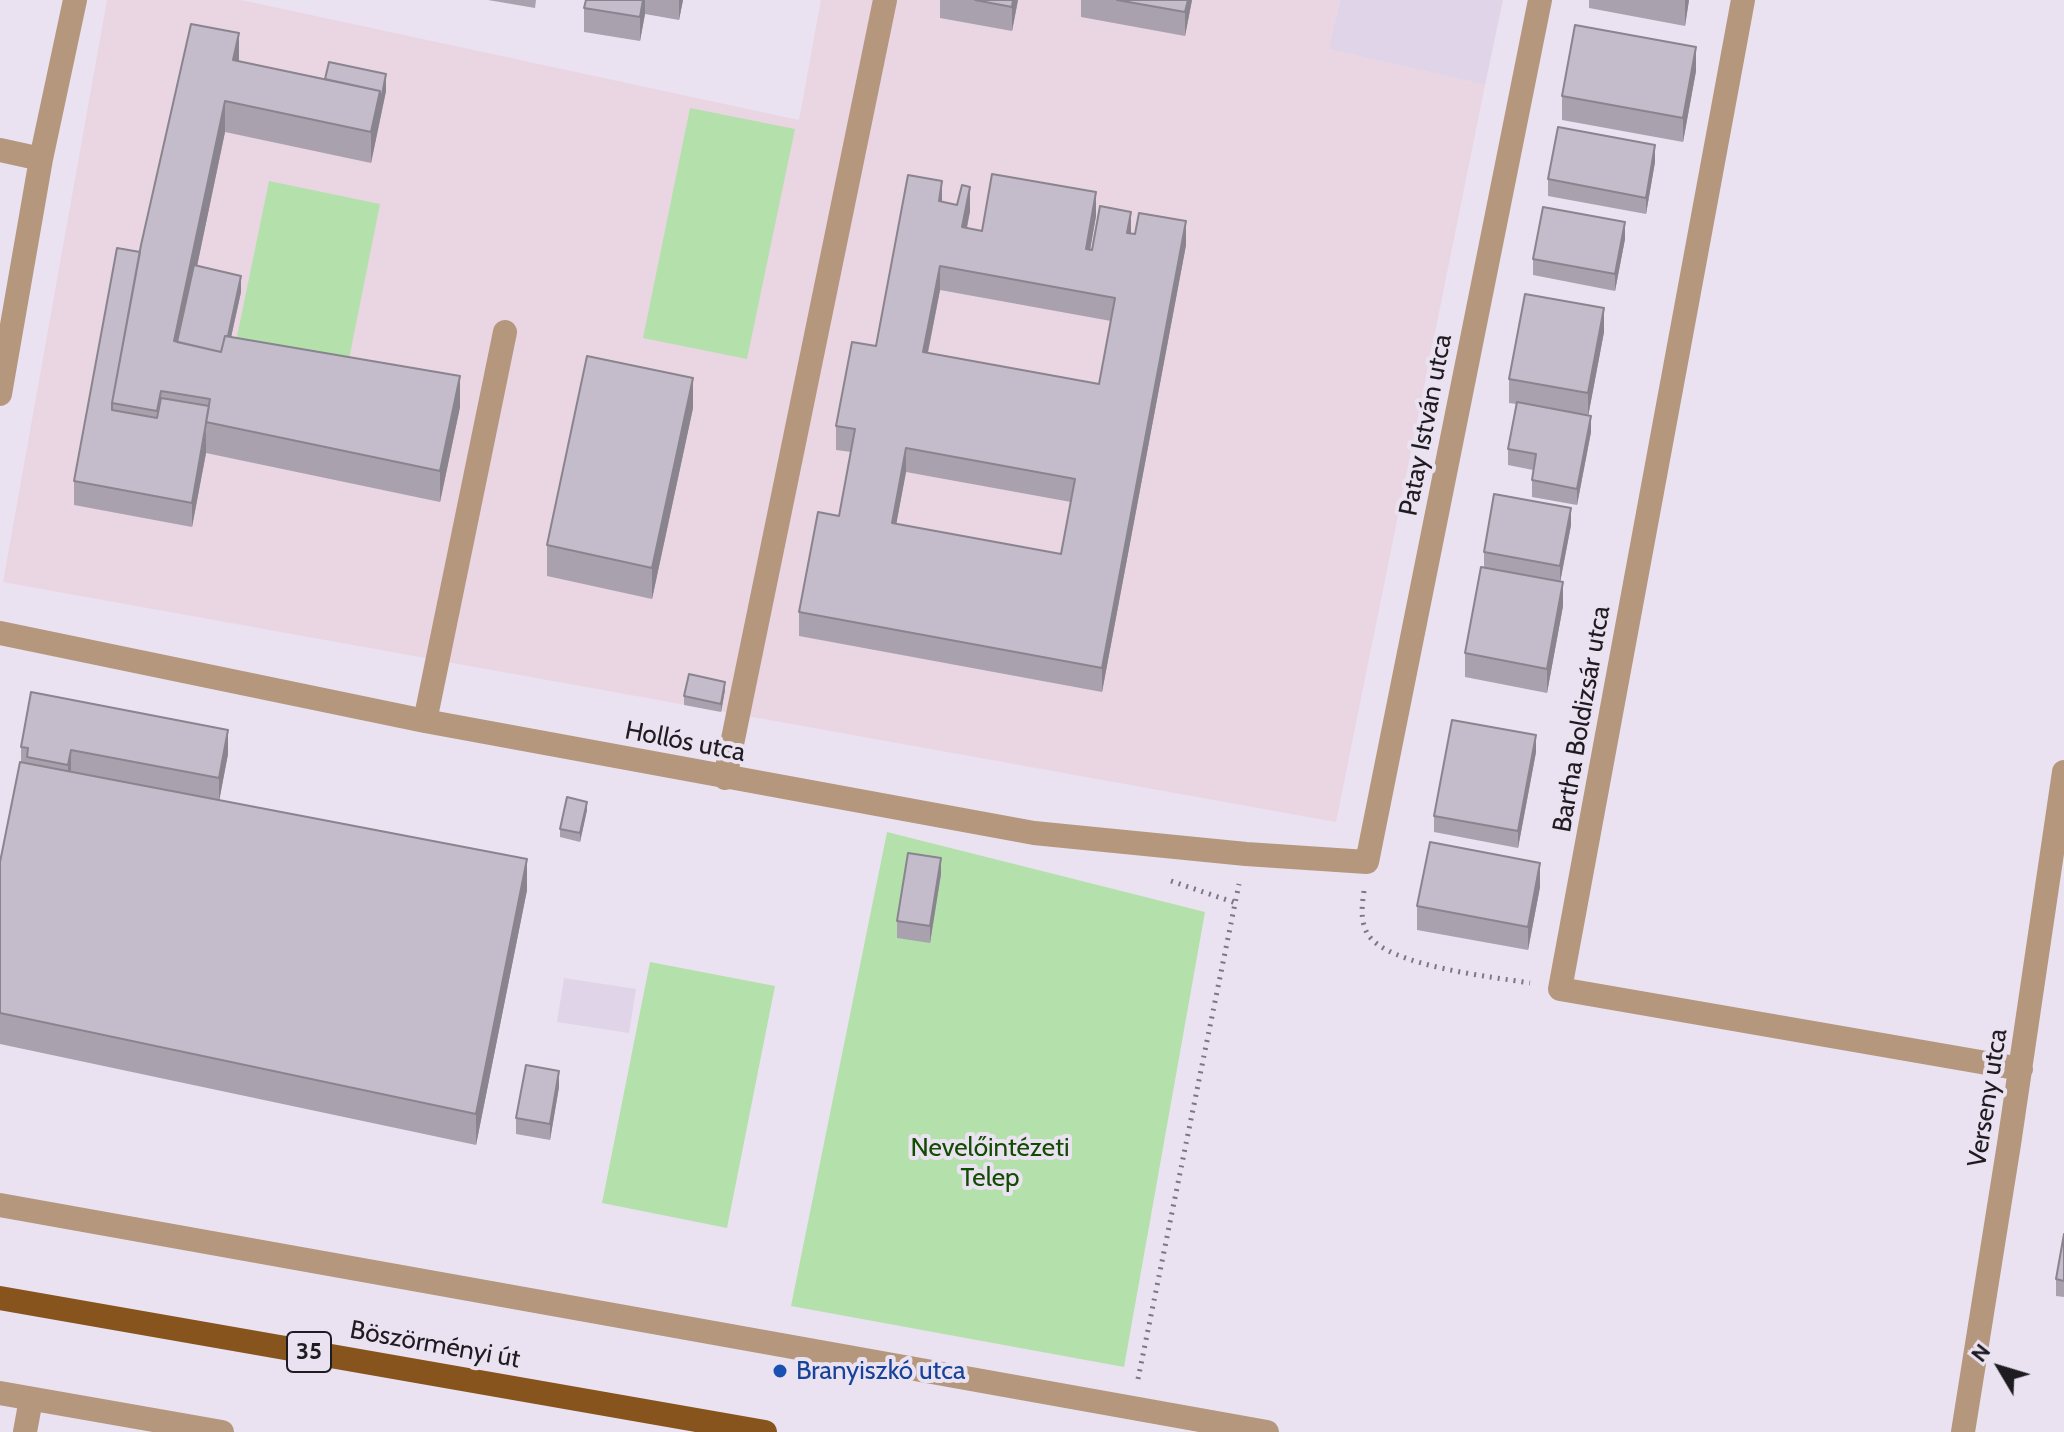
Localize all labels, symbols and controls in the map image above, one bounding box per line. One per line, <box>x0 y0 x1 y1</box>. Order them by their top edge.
street label: Patay István utca <box>1393 332 1459 518</box>
street label: Bartha Boldizsár utca <box>1547 603 1617 835</box>
street label: Hollós utca <box>622 715 748 769</box>
street label: Verseny utca <box>1962 1027 2014 1169</box>
park label: Nevelőintézeti Telep <box>911 1132 1069 1194</box>
street label: Böszörményi út <box>347 1315 523 1375</box>
north arrow <box>1960 1328 2040 1408</box>
road number: 35 <box>287 1332 331 1372</box>
text: N <box>1965 1338 1996 1367</box>
place label: Branyiszkó utca <box>796 1355 965 1387</box>
marker: Branyiszkó utca <box>771 1362 789 1380</box>

